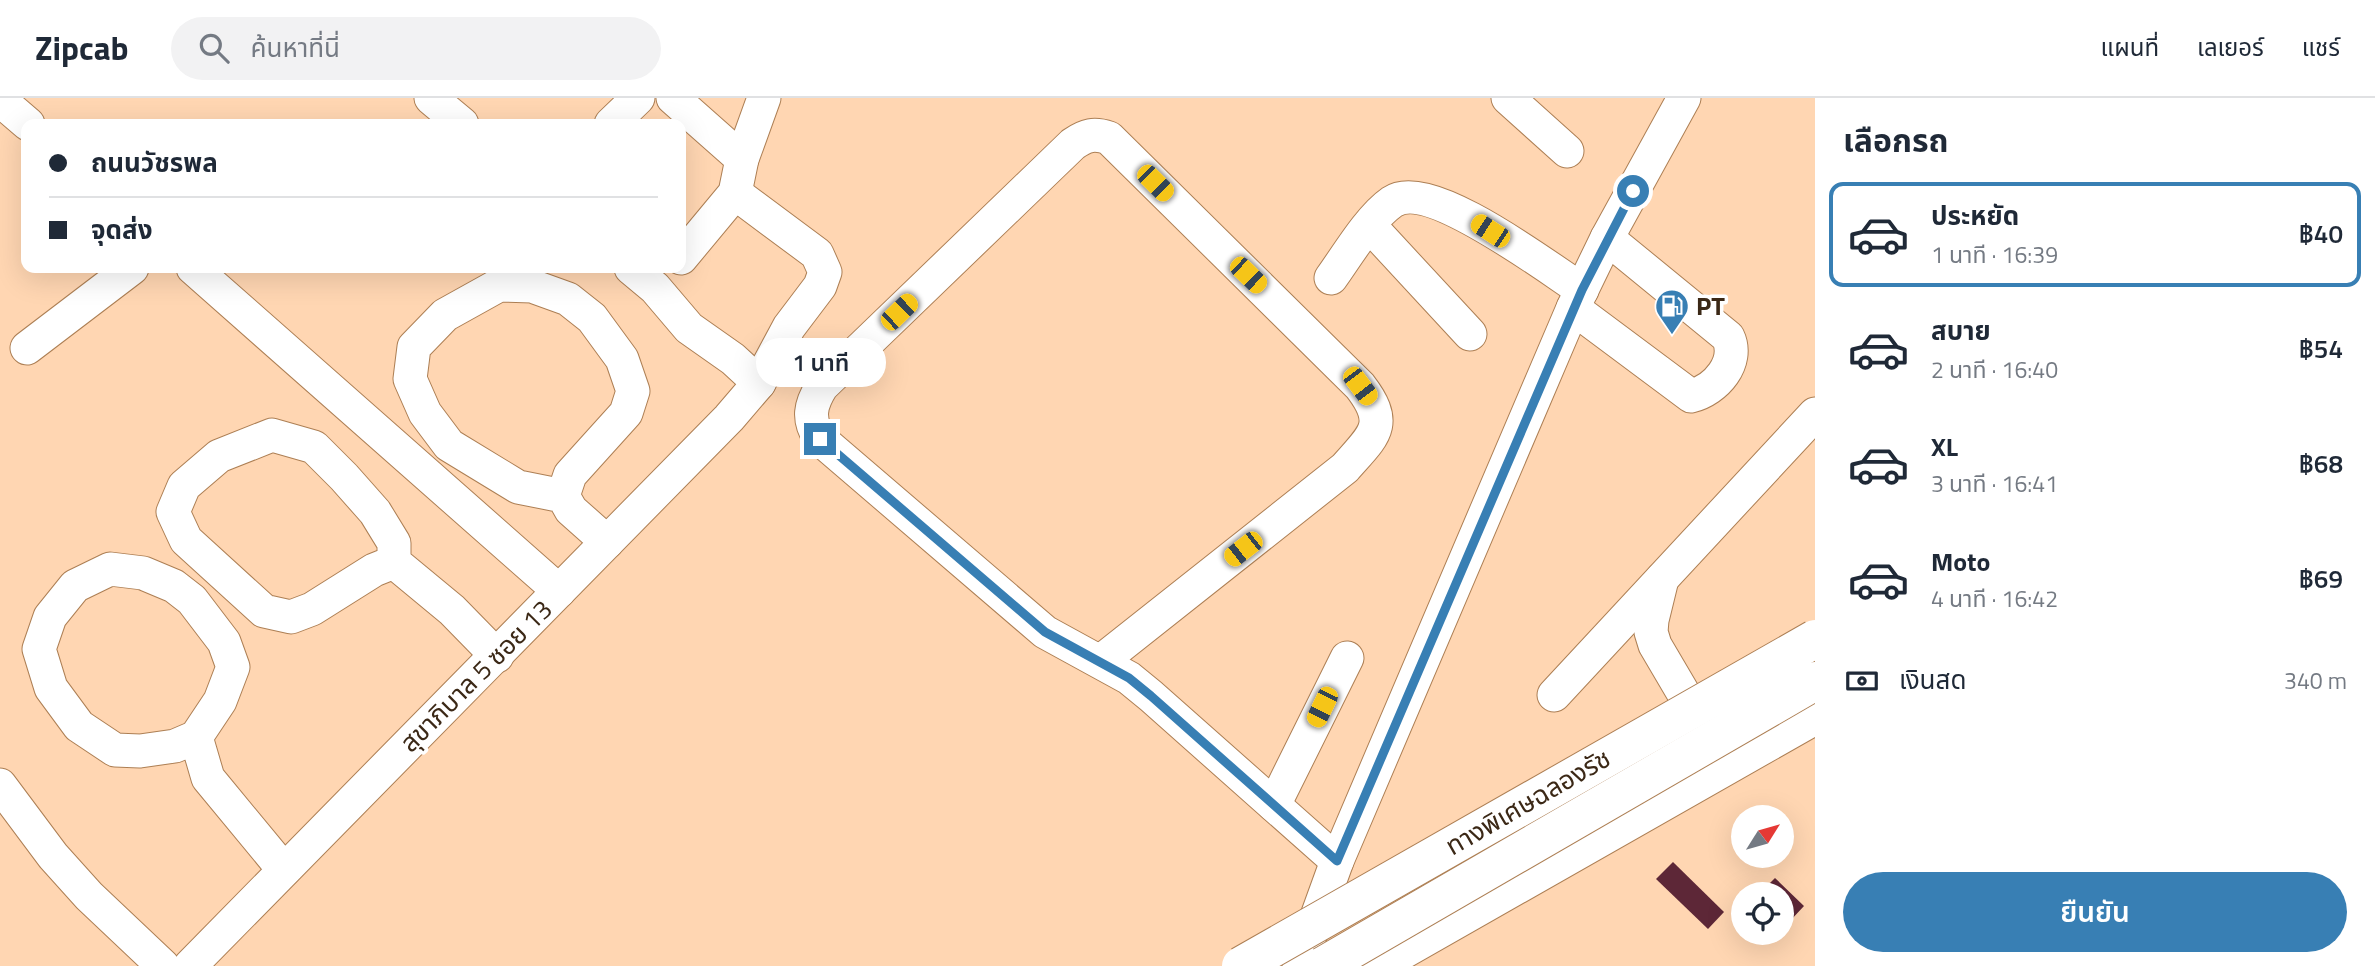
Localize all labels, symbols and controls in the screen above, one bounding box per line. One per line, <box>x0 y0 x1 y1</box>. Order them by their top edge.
search box <box>171 17 661 80</box>
text: Zipcab <box>35 23 129 73</box>
text: ค้นหาที่นี่ <box>251 28 340 67</box>
icon: search <box>195 29 233 67</box>
text: แผนที่ <box>2101 29 2159 65</box>
text: เลเยอร์ <box>2197 29 2264 65</box>
text: แชร์ <box>2302 29 2340 65</box>
text: เลือกรถ <box>1843 116 1948 164</box>
text: ถนนวัชรพล <box>91 143 218 182</box>
car <box>1133 161 1178 205</box>
route start <box>1617 175 1649 207</box>
text: ประหยัด <box>1931 196 2019 235</box>
icon: car <box>1847 203 1910 266</box>
text: จุดส่ง <box>91 210 153 249</box>
car <box>1467 211 1514 251</box>
text: ฿40 <box>2299 214 2343 253</box>
text: 1 นาที · 16:39 <box>1931 237 2058 272</box>
car <box>1226 253 1271 297</box>
place label: PT <box>1696 286 1725 325</box>
fuel station icon: PT <box>1653 287 1691 336</box>
car <box>877 290 922 334</box>
text: สบาย <box>1931 311 1991 350</box>
icon: car <box>1847 318 1910 381</box>
text: ฿54 <box>2299 329 2343 368</box>
callout: 1 นาที <box>755 338 885 386</box>
text: 1 นาที <box>793 345 849 380</box>
text: 2 นาที · 16:40 <box>1931 352 2058 387</box>
car <box>1339 363 1382 409</box>
route end <box>804 423 836 455</box>
text: XL <box>1931 427 1958 466</box>
icon: car <box>1847 433 1910 496</box>
text: ฿68 <box>2299 444 2343 483</box>
text: 3 นาที · 16:41 <box>1931 466 2058 501</box>
car <box>1220 528 1267 570</box>
text: Moto <box>1931 542 1990 581</box>
icon: car <box>1847 548 1910 611</box>
text: ฿69 <box>2299 559 2343 598</box>
text: 4 นาที · 16:42 <box>1931 581 2058 616</box>
street label: สุขาภิบาล 5 ซอย 13 <box>390 590 561 761</box>
text: เงินสด <box>1899 660 1966 699</box>
icon: cash <box>1843 662 1881 700</box>
text: 340 m <box>2284 663 2347 698</box>
car <box>1304 684 1341 730</box>
street label: ทางพิเศษฉลองรัช <box>1438 738 1618 865</box>
north arrow <box>1731 805 1794 868</box>
map controls <box>1731 805 1794 945</box>
button: ยืนยัน <box>1843 872 2347 952</box>
button: locate <box>1731 882 1794 945</box>

